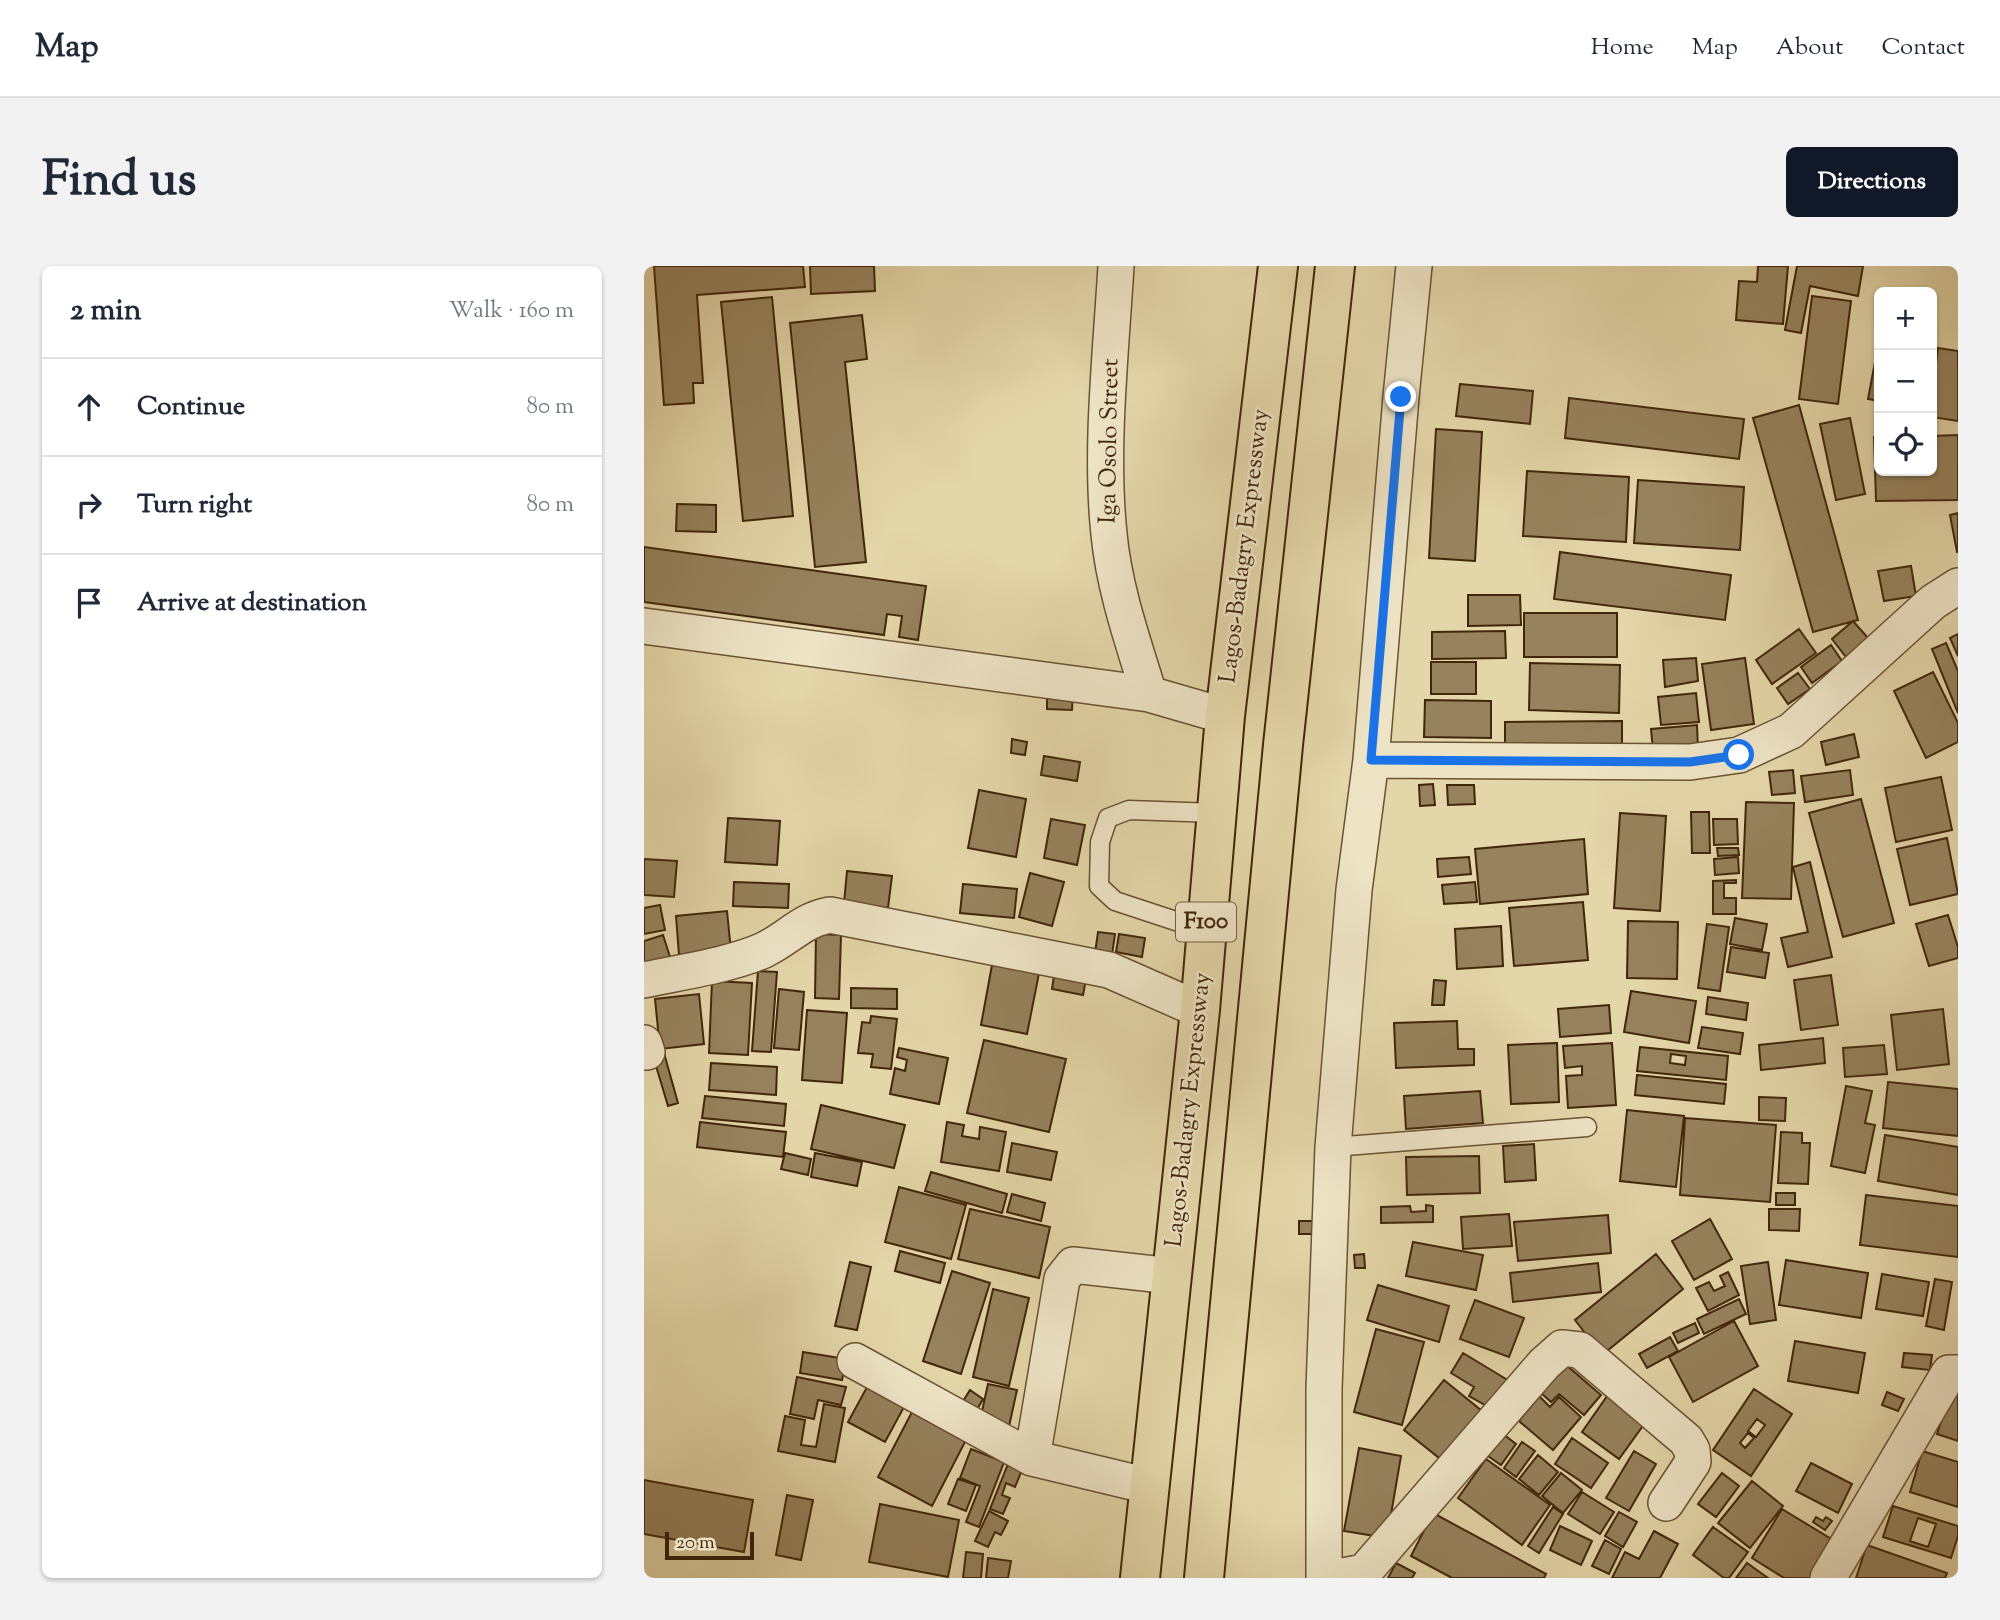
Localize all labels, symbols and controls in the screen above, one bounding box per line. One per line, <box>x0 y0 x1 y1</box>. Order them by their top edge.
text: Map <box>35 24 99 72</box>
text: Home <box>1591 31 1654 65</box>
text: Map <box>1692 31 1738 65</box>
text: About <box>1776 31 1843 65</box>
text: Contact <box>1881 31 1965 65</box>
text: Find us <box>42 147 196 217</box>
button: Directions <box>1786 147 1958 217</box>
map controls <box>1874 287 1937 476</box>
button: + <box>1874 287 1937 350</box>
text: 2 min <box>70 290 142 333</box>
text: Walk · 160 m <box>449 295 574 328</box>
button: − <box>1874 350 1937 413</box>
street label: Iga Osolo Street <box>1092 358 1128 524</box>
route end <box>1385 381 1416 412</box>
icon: ahead <box>70 388 108 426</box>
text: Continue <box>137 389 245 426</box>
text: 80 m <box>526 391 574 424</box>
street label: Lagos-Badagry Expressway <box>1211 407 1279 685</box>
button: locate <box>1874 413 1937 476</box>
icon: right <box>70 486 108 524</box>
text: Turn right <box>137 487 252 524</box>
text: 80 m <box>526 489 574 522</box>
icon: arrive <box>70 584 108 622</box>
text: Arrive at destination <box>137 585 367 622</box>
route start <box>1723 739 1754 770</box>
road number: F100 <box>1176 902 1236 942</box>
street label: Lagos-Badagry Expressway <box>1158 971 1220 1249</box>
scale bar <box>665 1529 754 1561</box>
text: 20 m <box>676 1530 715 1557</box>

